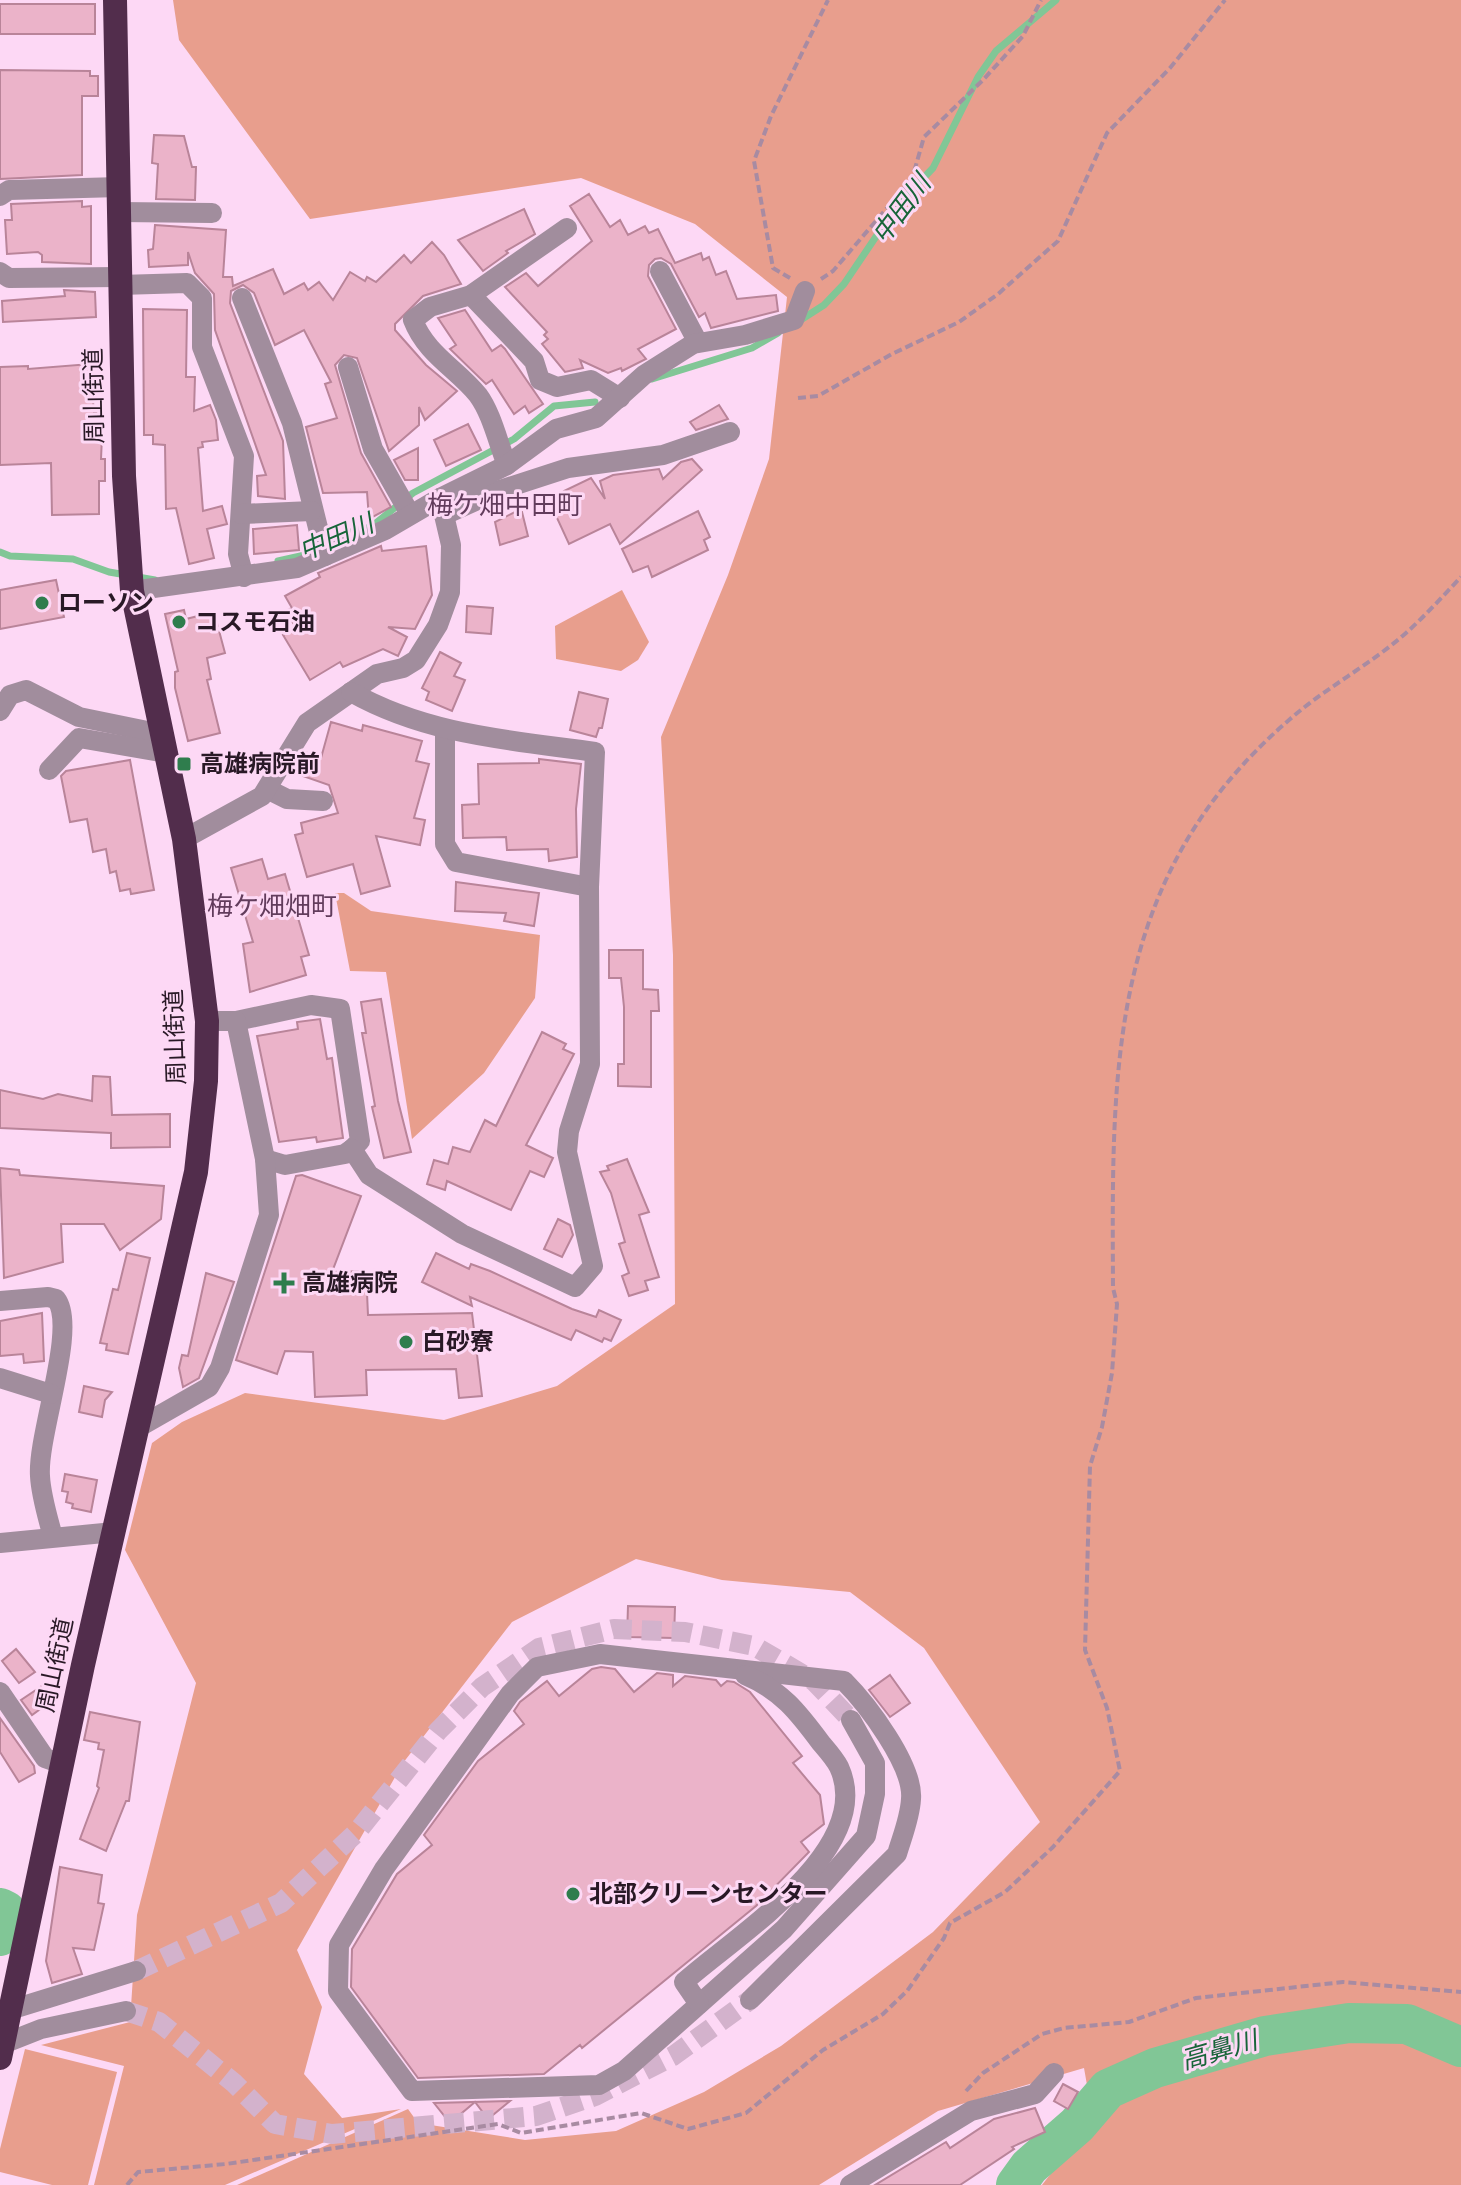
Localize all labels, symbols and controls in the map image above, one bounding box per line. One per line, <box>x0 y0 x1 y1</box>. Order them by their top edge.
water label: 中田川 <box>866 166 938 249</box>
street label: 周山街道 <box>79 348 109 444</box>
district label: 梅ケ畑中田町 <box>427 490 583 520</box>
water label: 中田川 <box>294 507 381 566</box>
place label: ローソン <box>58 589 154 617</box>
marker: ローソン <box>33 594 51 612</box>
place label: コスモ石油 <box>195 608 315 636</box>
marker: コスモ石油 <box>170 613 188 631</box>
place label: 高雄病院前 <box>200 750 320 778</box>
marker: 高雄病院前 <box>175 755 193 773</box>
district label: 梅ケ畑畑町 <box>207 891 337 921</box>
street label: 周山街道 <box>159 989 191 1085</box>
place label: 高雄病院 <box>302 1269 398 1297</box>
marker: 高雄病院 <box>273 1272 295 1294</box>
place label: 白砂寮 <box>422 1328 494 1356</box>
marker: 白砂寮 <box>397 1333 415 1351</box>
street label: 周山街道 <box>31 1615 79 1715</box>
place label: 北部クリーンセンター <box>589 1880 828 1908</box>
marker: 北部クリーンセンター <box>564 1885 582 1903</box>
water label: 高鼻川 <box>1177 2024 1264 2075</box>

